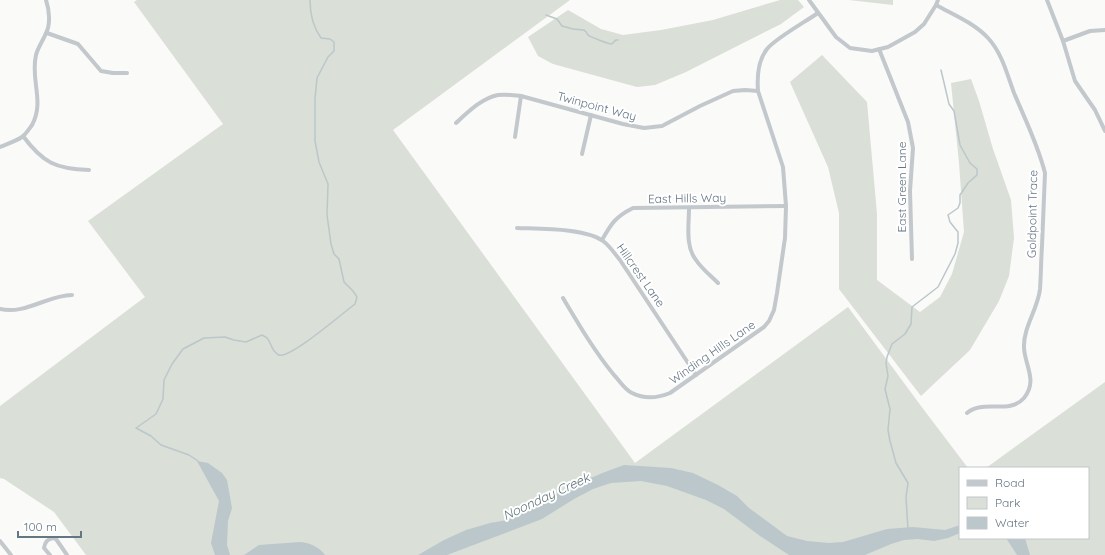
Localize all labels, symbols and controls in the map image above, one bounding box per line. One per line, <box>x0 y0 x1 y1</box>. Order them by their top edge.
street label: Twinpoint Way <box>556 88 638 124</box>
street label: East Green Lane <box>894 141 909 232</box>
street label: Goldpoint Trace <box>1024 170 1040 258</box>
street label: East Hills Way <box>648 190 726 206</box>
street label: Hillcrest Lane <box>614 240 669 310</box>
street label: Winding Hills Lane <box>666 317 758 387</box>
legend <box>959 467 1089 539</box>
water label: Noonday Creek <box>500 468 593 523</box>
text: Road <box>995 475 1025 490</box>
text: Park <box>995 495 1020 510</box>
scale bar <box>18 513 81 539</box>
text: Water <box>995 515 1030 530</box>
text: 100 m <box>24 519 57 534</box>

